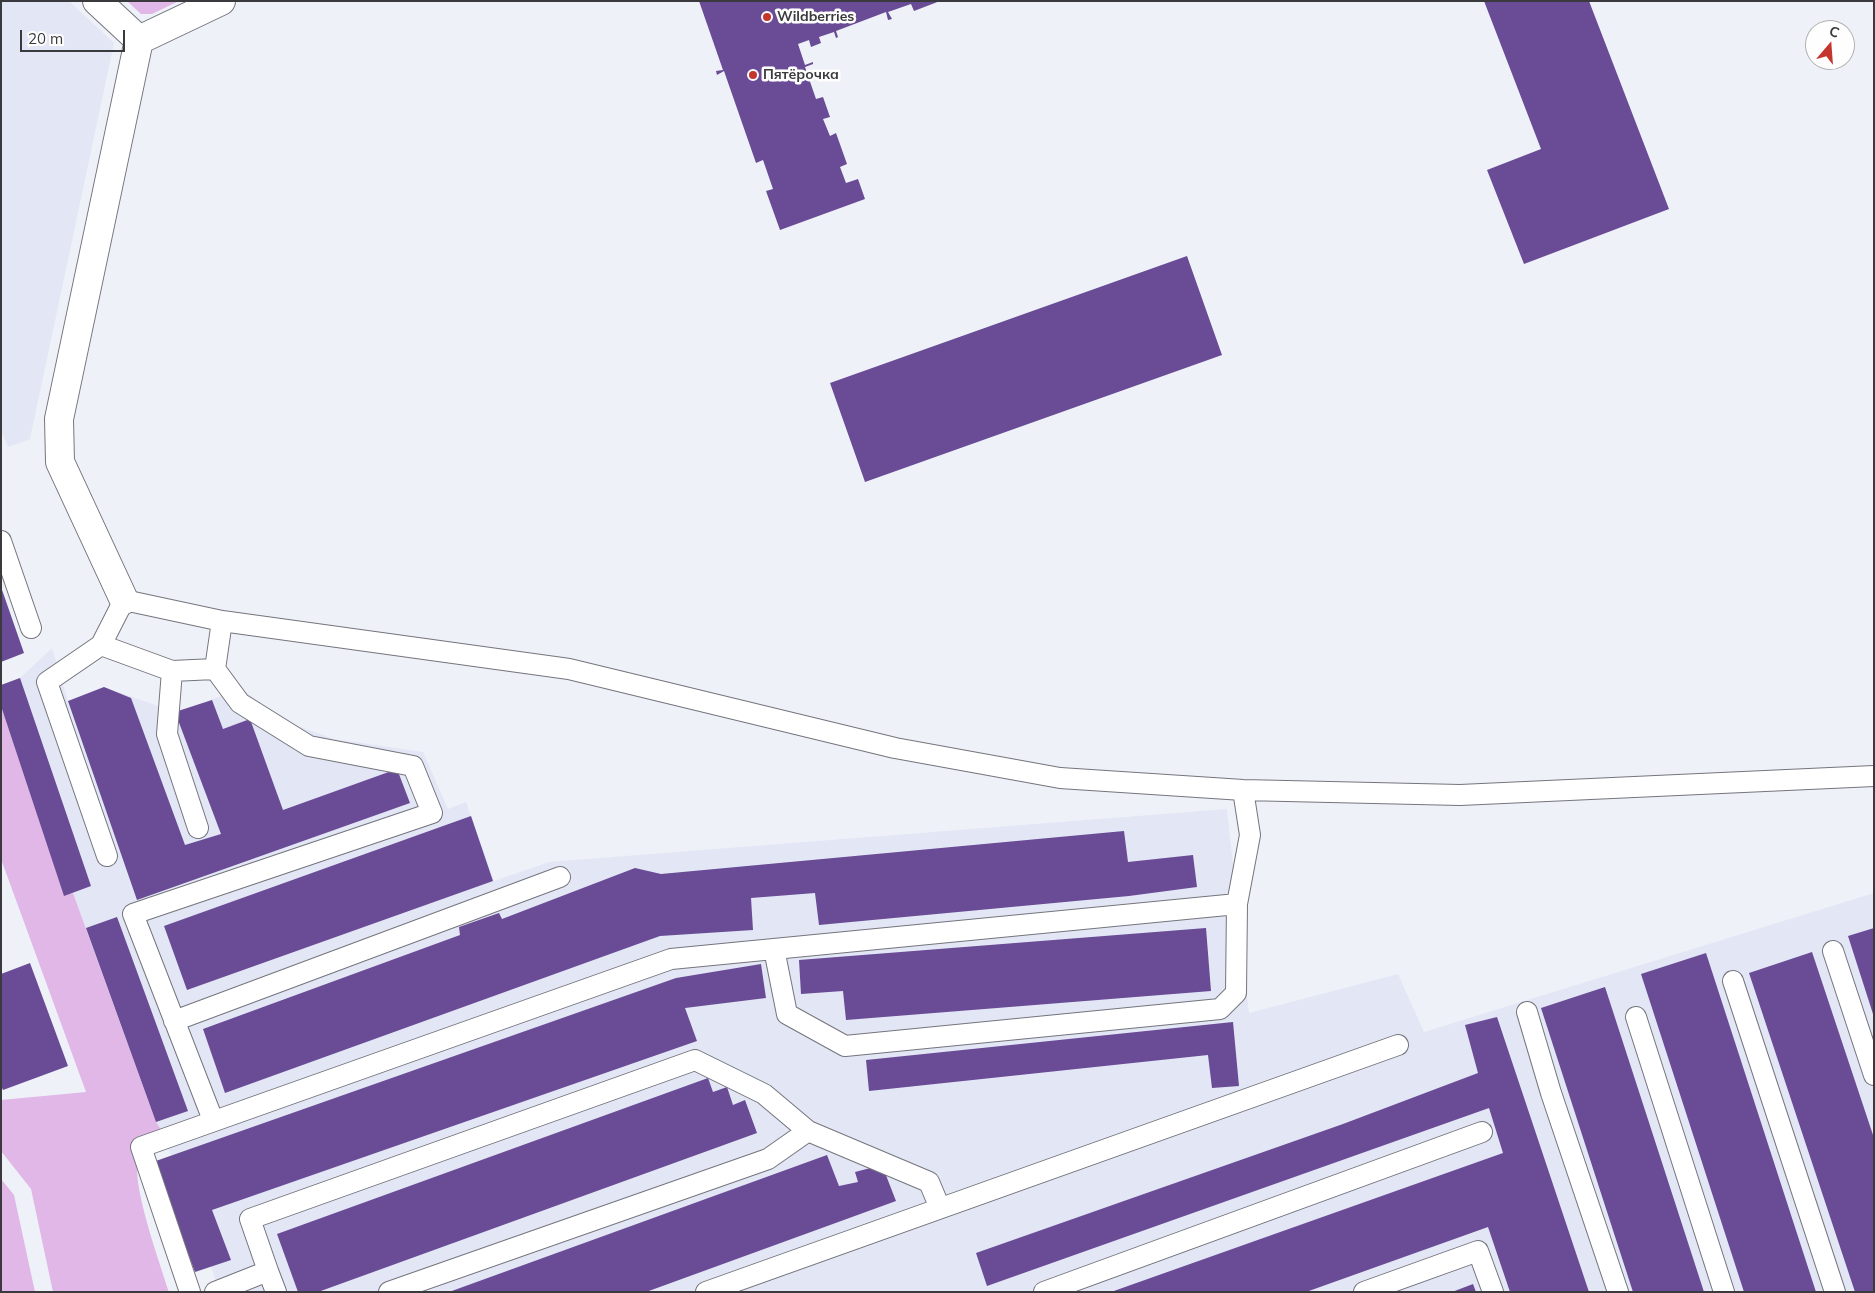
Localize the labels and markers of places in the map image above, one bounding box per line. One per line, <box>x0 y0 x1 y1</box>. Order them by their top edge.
place label: Wildberries <box>777 9 854 25</box>
marker: Wildberries <box>761 11 773 23</box>
place label: Пятёрочка <box>763 67 839 83</box>
marker: Пятёрочка <box>747 69 759 81</box>

